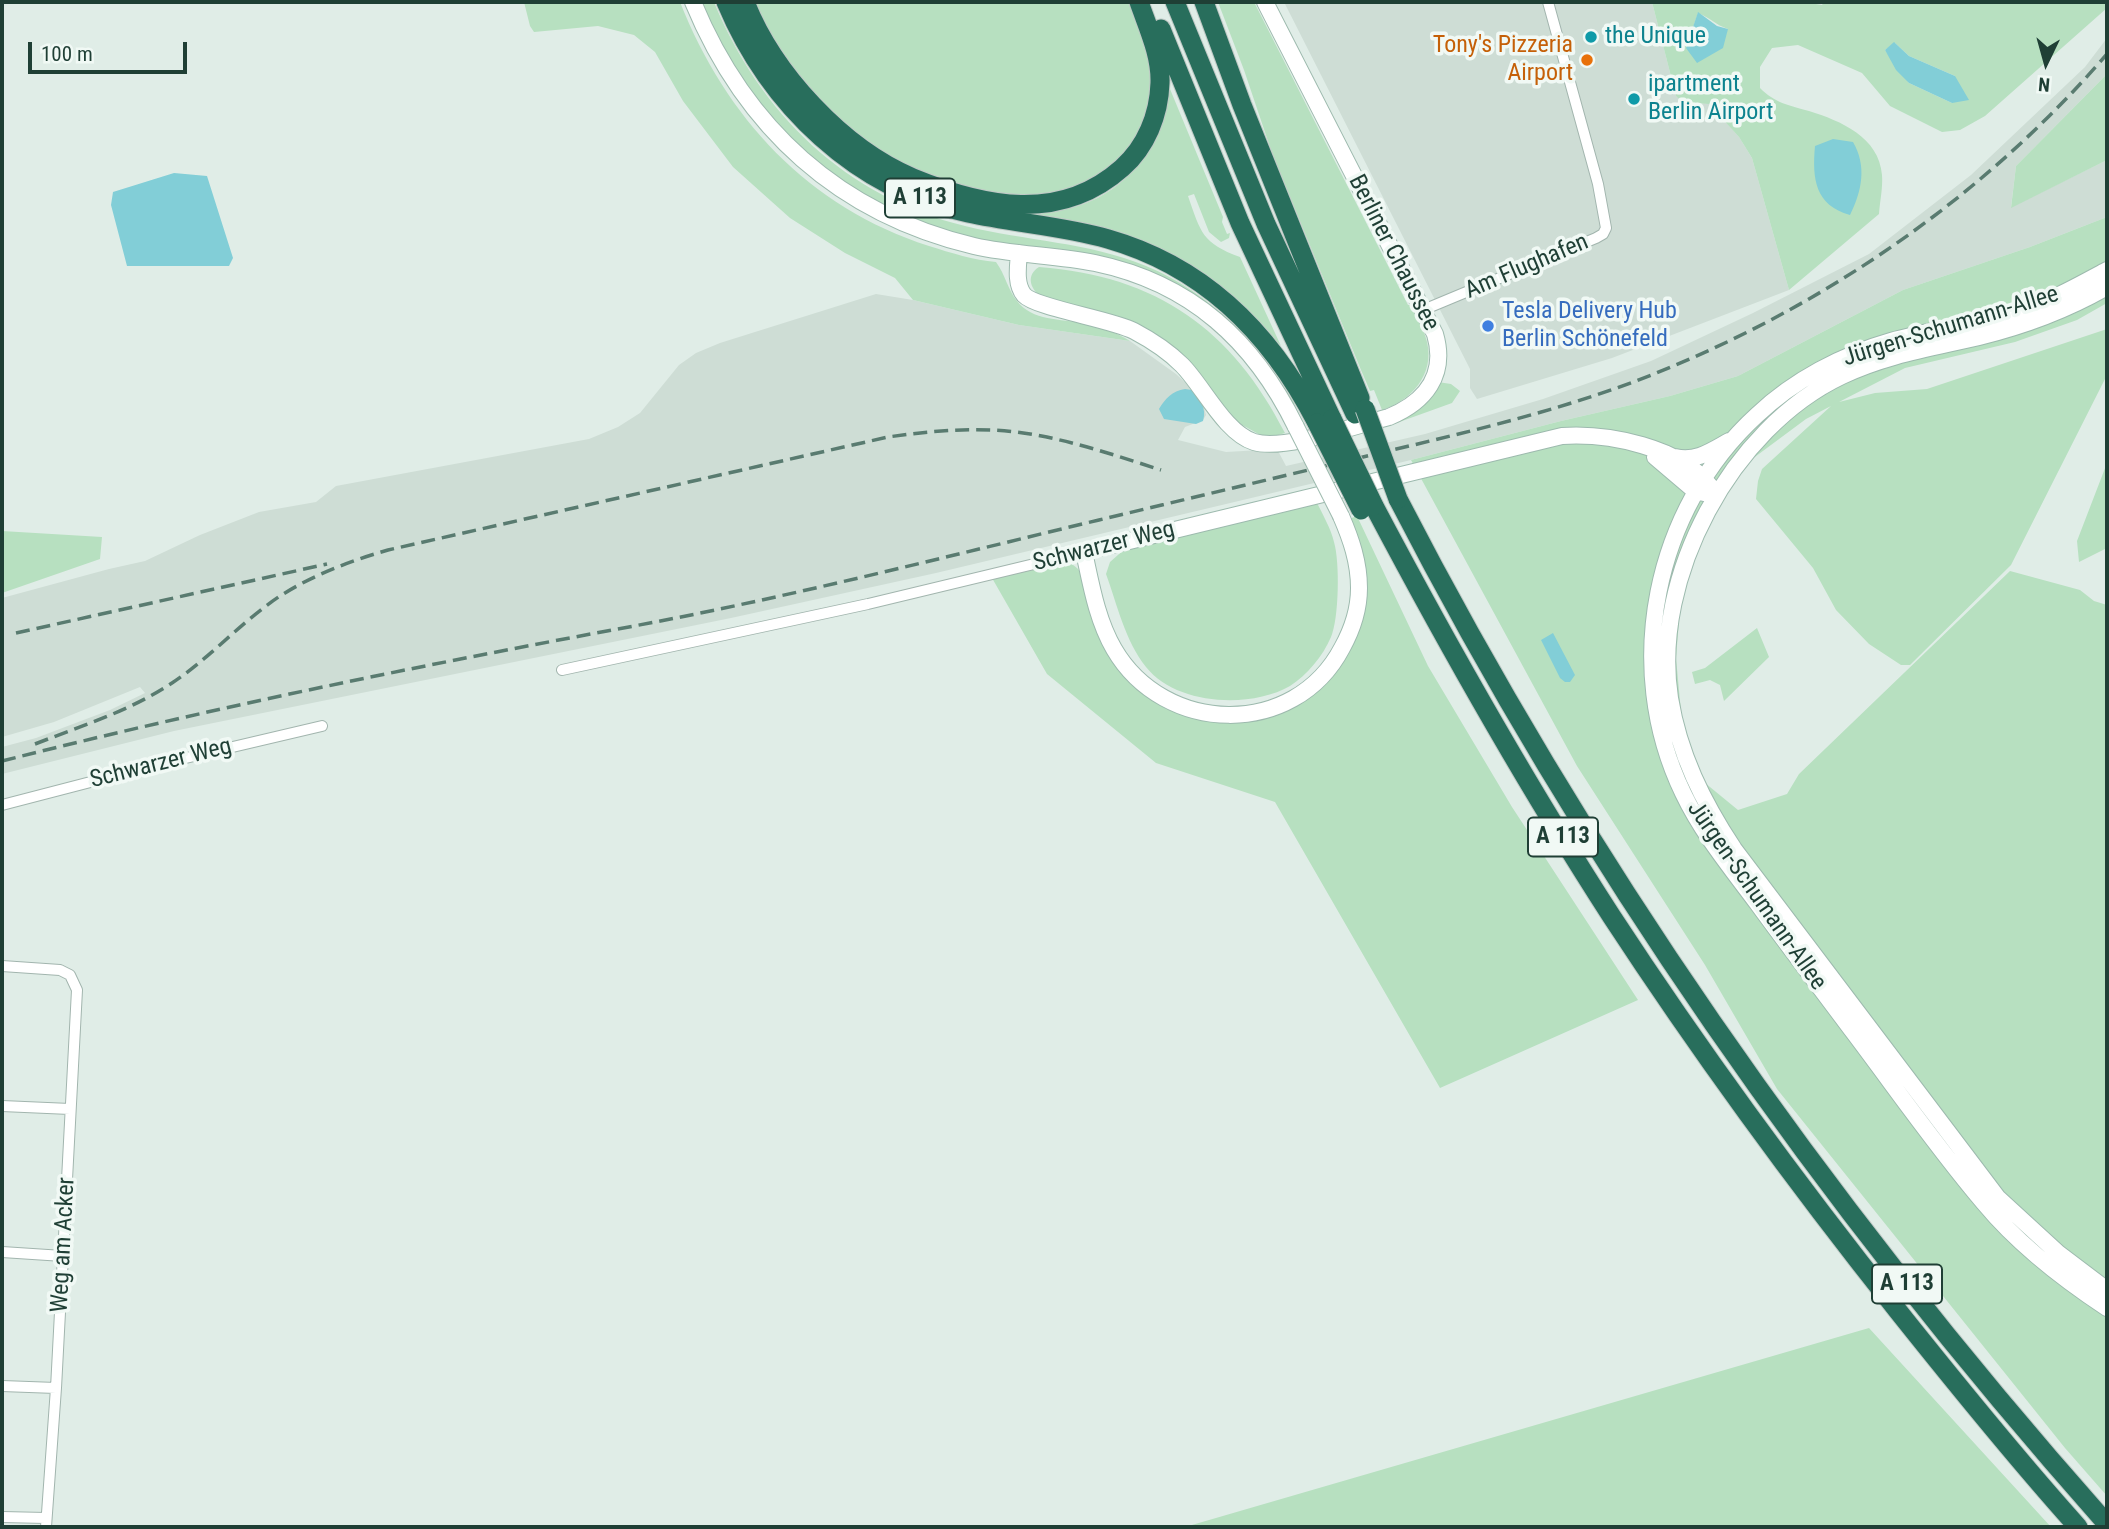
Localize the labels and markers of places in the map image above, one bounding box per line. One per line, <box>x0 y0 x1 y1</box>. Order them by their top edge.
place label: the Unique <box>1605 23 1706 51</box>
marker: the Unique <box>1583 29 1599 45</box>
place label: Tony's Pizzeria Airport <box>1433 32 1573 88</box>
marker: Tony's Pizzeria Airport <box>1579 52 1595 68</box>
place label: ipartment Berlin Airport <box>1648 71 1773 127</box>
marker: ipartment Berlin Airport <box>1626 91 1642 107</box>
place label: Tesla Delivery Hub Berlin Schönefeld <box>1502 298 1677 354</box>
marker: Tesla Delivery Hub Berlin Schönefeld <box>1480 318 1496 334</box>

